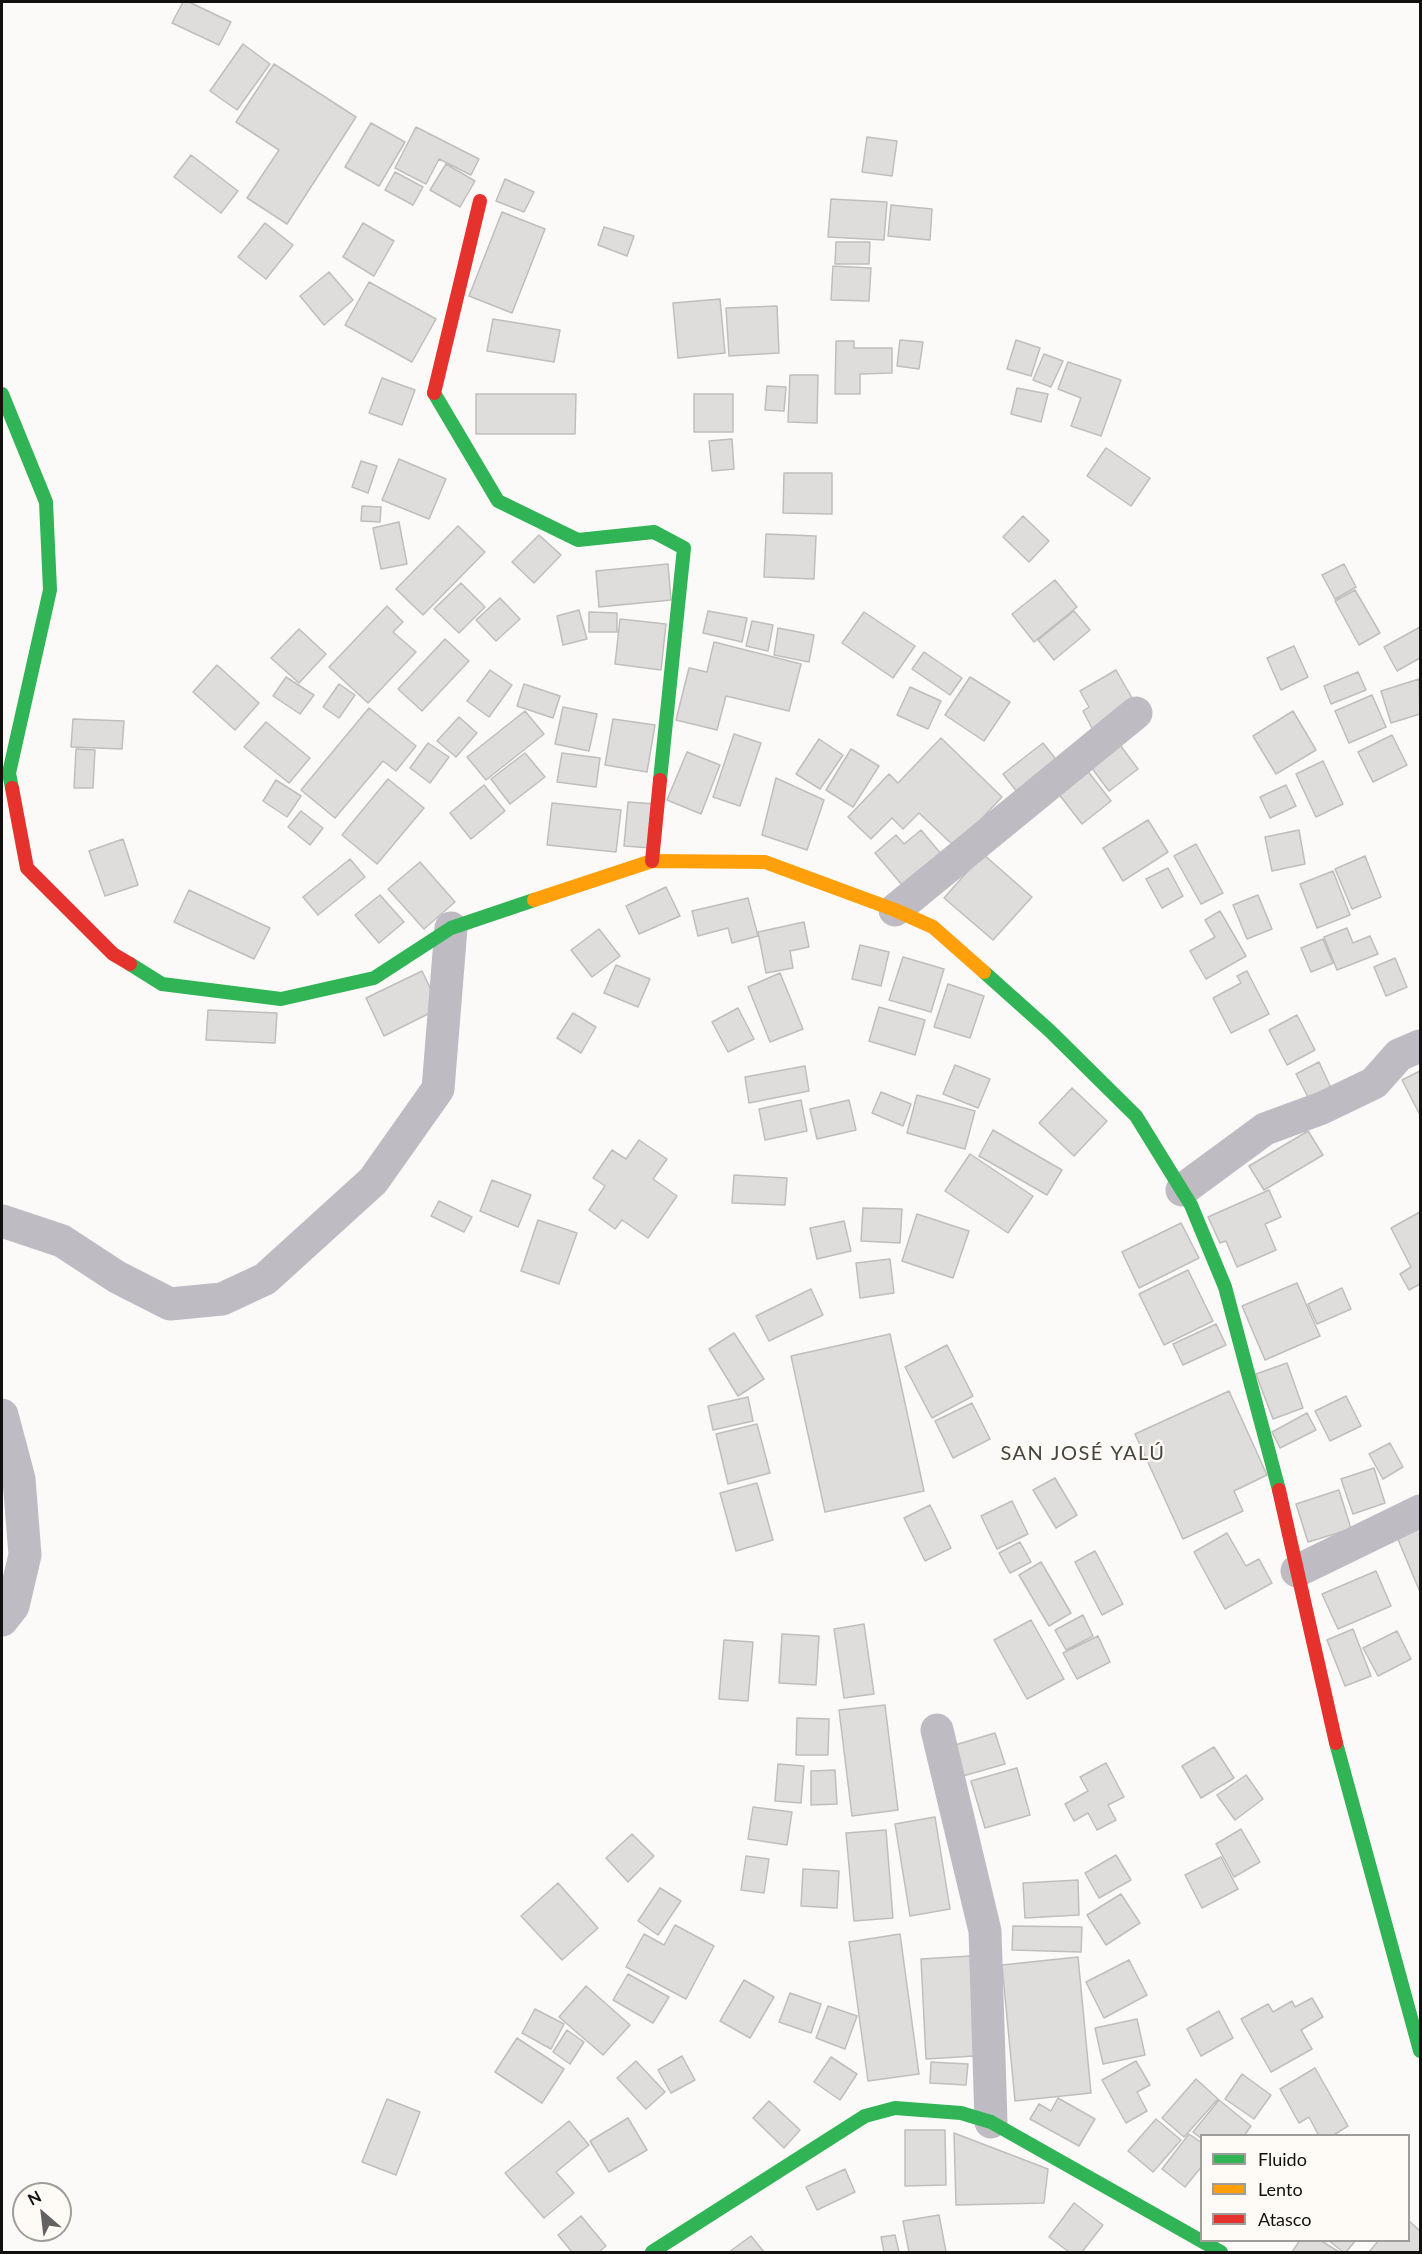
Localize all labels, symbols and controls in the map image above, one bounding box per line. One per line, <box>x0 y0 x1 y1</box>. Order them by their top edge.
district label: SAN JOSÉ YALÚ <box>1000 1442 1166 1466</box>
legend <box>1200 2134 1410 2242</box>
text: Fluido <box>1258 2148 1307 2170</box>
text: Lento <box>1258 2178 1303 2200</box>
north arrow <box>12 2182 72 2242</box>
text: N <box>24 2186 44 2209</box>
text: Atasco <box>1258 2208 1311 2230</box>

